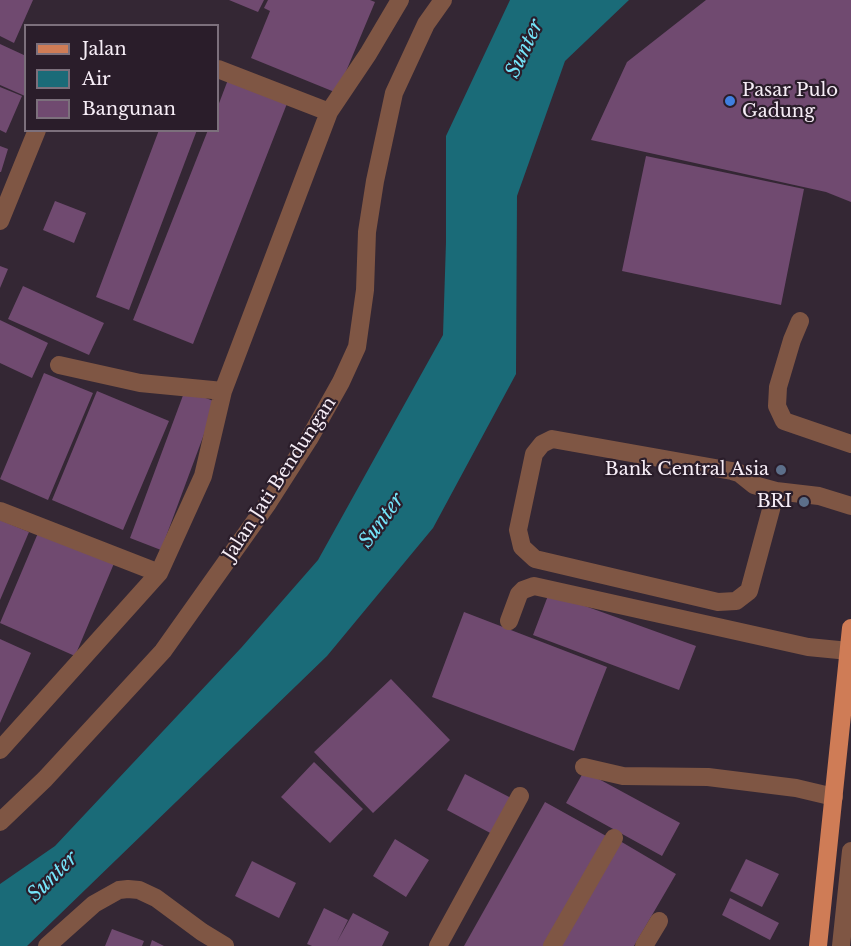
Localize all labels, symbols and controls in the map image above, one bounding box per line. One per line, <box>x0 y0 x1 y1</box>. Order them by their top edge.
water label: Sunter <box>501 16 549 82</box>
legend <box>24 24 219 132</box>
text: Jalan <box>82 38 127 60</box>
text: Air <box>82 68 111 90</box>
place label: Pasar Pulo Gadung <box>742 80 838 122</box>
marker: Pasar Pulo Gadung <box>723 94 737 108</box>
text: Bangunan <box>82 98 176 120</box>
street label: Jalan Jati Bendungan <box>219 393 341 565</box>
place label: Bank Central Asia <box>605 459 769 481</box>
marker: Bank Central Asia <box>774 463 788 477</box>
water label: Sunter <box>354 489 410 553</box>
place label: BRI <box>757 491 792 513</box>
marker: BRI <box>797 495 811 509</box>
water label: Sunter <box>23 847 83 907</box>

